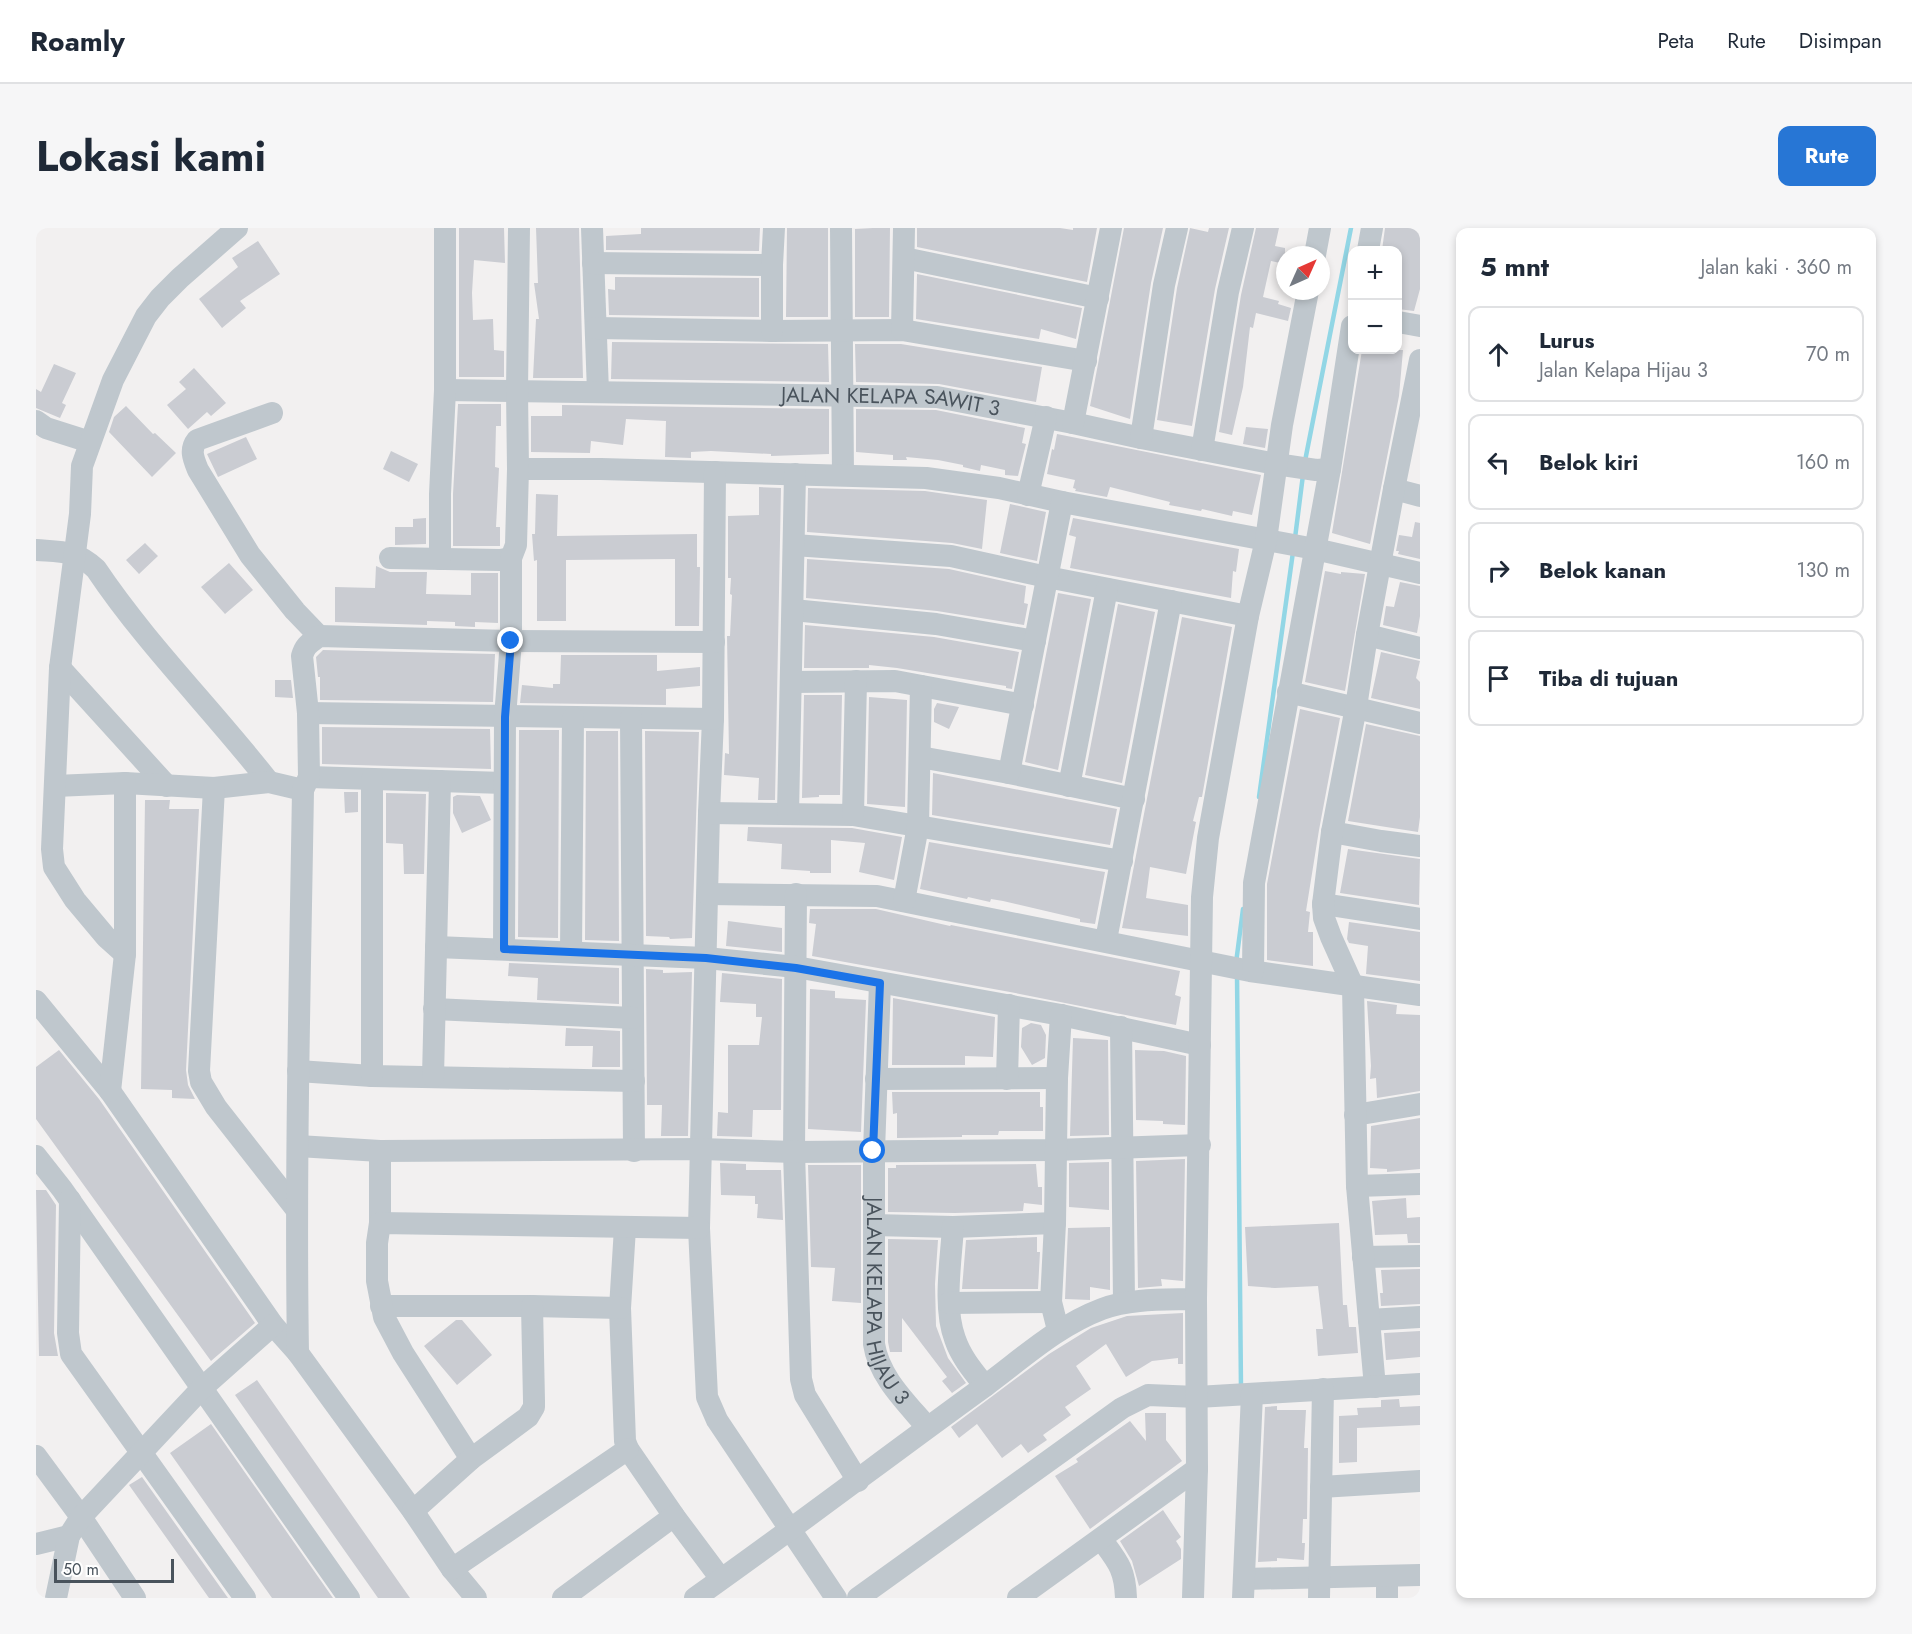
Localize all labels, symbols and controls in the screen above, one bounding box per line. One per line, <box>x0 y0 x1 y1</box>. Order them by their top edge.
text: Roamly <box>30 21 125 62</box>
text: Peta <box>1657 26 1694 56</box>
text: Rute <box>1727 26 1766 56</box>
text: Disimpan <box>1799 26 1882 56</box>
text: Lokasi kami <box>36 126 266 187</box>
button: Rute <box>1778 126 1876 186</box>
north arrow <box>1276 246 1330 300</box>
map controls <box>1348 246 1402 354</box>
button: + <box>1348 246 1402 300</box>
text: 5 mnt <box>1480 248 1549 286</box>
text: Jalan kaki · 360 m <box>1700 253 1852 282</box>
button: − <box>1348 300 1402 354</box>
text: Lurus <box>1539 324 1595 356</box>
icon: ahead <box>1482 338 1515 371</box>
text: 70 m <box>1806 340 1850 369</box>
text: Jalan Kelapa Hijau 3 <box>1539 356 1708 385</box>
street label: JALAN KELAPA SAWIT 3 <box>778 380 1003 424</box>
icon: left <box>1482 446 1515 479</box>
text: Belok kiri <box>1539 446 1638 478</box>
text: 160 m <box>1796 448 1850 477</box>
icon: right <box>1482 554 1515 587</box>
text: Belok kanan <box>1539 554 1666 586</box>
text: 130 m <box>1796 556 1850 585</box>
route end <box>497 627 523 653</box>
icon: arrive <box>1482 662 1515 695</box>
text: Tiba di tujuan <box>1539 662 1678 694</box>
route start <box>859 1137 885 1163</box>
street label: JALAN KELAPA HIJAU 3 <box>858 1194 917 1411</box>
scale bar <box>54 1556 174 1584</box>
text: 50 m <box>63 1558 99 1581</box>

